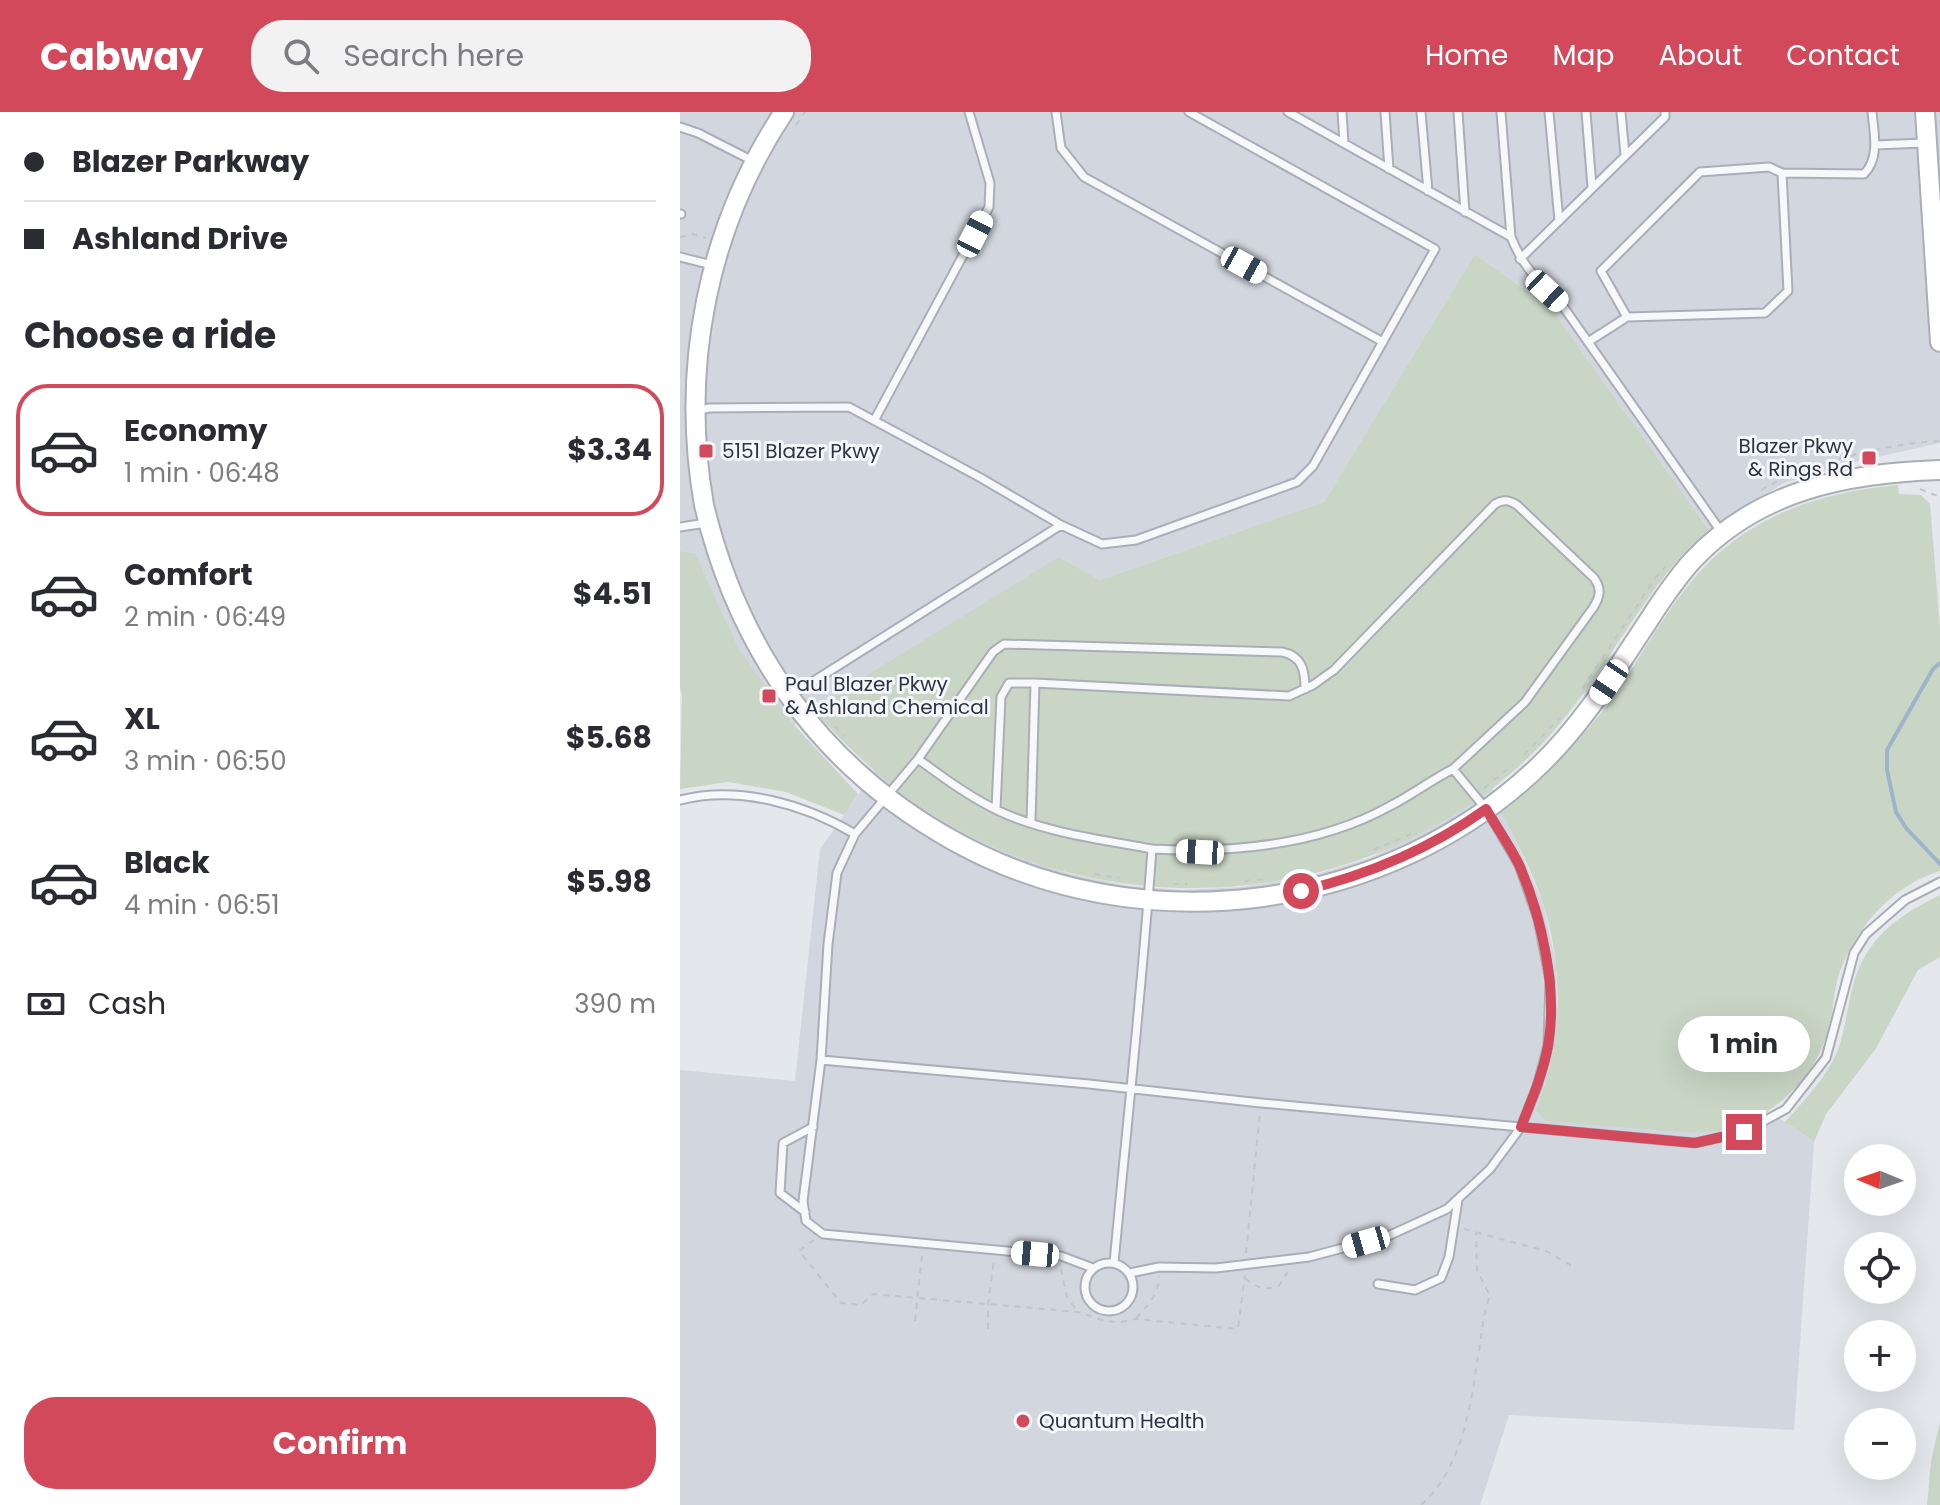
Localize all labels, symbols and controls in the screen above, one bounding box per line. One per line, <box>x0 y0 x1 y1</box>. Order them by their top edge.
search box <box>251 20 811 92</box>
text: Cabway <box>40 30 203 83</box>
icon: search <box>279 34 323 78</box>
text: Search here <box>343 34 524 77</box>
text: Home <box>1425 36 1508 75</box>
text: Map <box>1552 36 1614 75</box>
text: About <box>1658 36 1742 75</box>
text: Contact <box>1786 36 1900 75</box>
text: Blazer Parkway <box>72 140 309 183</box>
car <box>953 207 997 261</box>
text: Ashland Drive <box>72 217 288 260</box>
car <box>1217 243 1271 287</box>
car <box>1521 266 1573 316</box>
text: Choose a ride <box>24 310 276 361</box>
text: Economy <box>124 409 268 452</box>
icon: car <box>28 414 100 486</box>
text: $3.34 <box>567 428 652 471</box>
place label: Blazer Pkwy & Rings Rd <box>1738 432 1853 483</box>
place label: 5151 Blazer Pkwy <box>722 437 880 465</box>
marker: 5151 Blazer Pkwy <box>697 442 715 460</box>
marker: Blazer Pkwy & Rings Rd <box>1860 449 1878 467</box>
text: 1 min · 06:48 <box>124 455 280 491</box>
text: Comfort <box>124 553 253 596</box>
icon: car <box>28 558 100 630</box>
text: $4.51 <box>573 572 652 615</box>
text: 2 min · 06:49 <box>124 599 286 635</box>
car <box>1586 655 1632 709</box>
place label: Paul Blazer Pkwy & Ashland Chemical <box>785 670 989 721</box>
marker: Paul Blazer Pkwy & Ashland Chemical <box>760 687 778 705</box>
text: XL <box>124 697 160 740</box>
icon: car <box>28 702 100 774</box>
text: $5.68 <box>566 716 652 759</box>
text: 3 min · 06:50 <box>124 743 287 779</box>
car <box>1175 839 1225 865</box>
text: Black <box>124 841 210 884</box>
icon: car <box>28 846 100 918</box>
text: $5.98 <box>566 860 652 903</box>
route start <box>1283 873 1319 909</box>
text: 4 min · 06:51 <box>124 887 280 923</box>
icon: cash <box>24 982 68 1026</box>
text: Cash <box>88 982 166 1025</box>
text: 390 m <box>574 986 656 1022</box>
callout: 1 min <box>1678 1016 1810 1072</box>
text: 1 min <box>1710 1026 1778 1062</box>
route end <box>1726 1114 1762 1150</box>
north arrow <box>1844 1144 1916 1216</box>
map controls <box>1844 1144 1916 1480</box>
car <box>1340 1224 1392 1260</box>
button: locate <box>1844 1232 1916 1304</box>
car <box>1010 1240 1060 1268</box>
button: + <box>1844 1320 1916 1392</box>
button: Confirm <box>24 1397 656 1489</box>
place label: Quantum Health <box>1039 1407 1205 1435</box>
button: − <box>1844 1408 1916 1480</box>
marker: Quantum Health <box>1014 1412 1032 1430</box>

